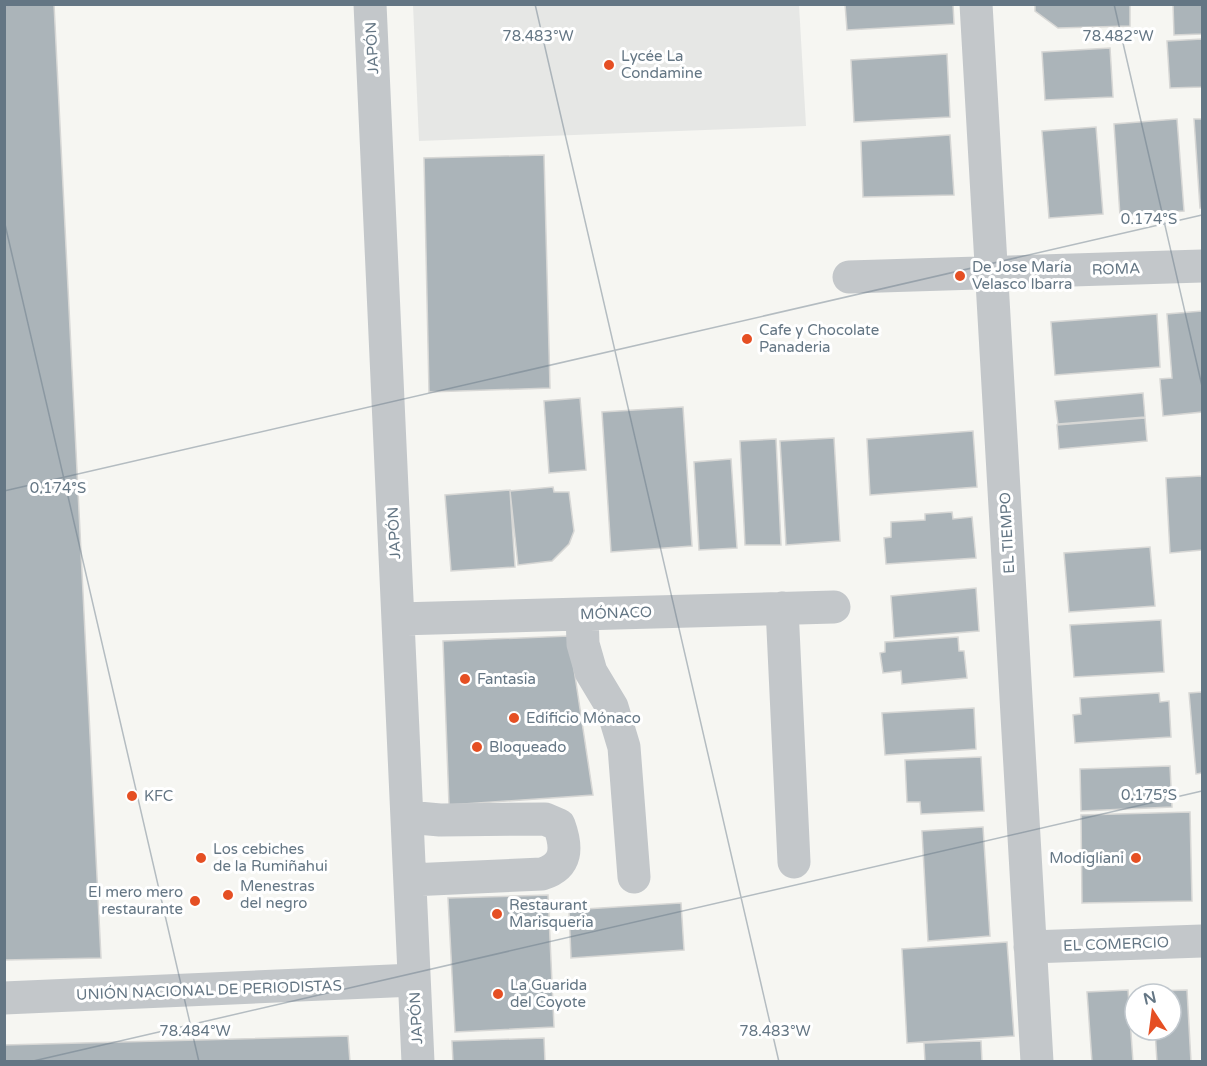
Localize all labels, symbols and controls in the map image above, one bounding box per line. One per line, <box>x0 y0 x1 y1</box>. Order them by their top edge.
street label: JAPÓN <box>362 21 382 75</box>
text: 78.483°W <box>502 27 574 45</box>
text: 78.482°W <box>1082 27 1154 45</box>
place label: Lycée La Condamine <box>621 47 702 82</box>
marker: Lycée La Condamine <box>602 58 616 72</box>
text: 0.174°S <box>1121 210 1177 228</box>
place label: De Jose María Velasco Ibarra <box>972 258 1072 293</box>
street label: ROMA <box>1091 259 1141 279</box>
marker: De Jose María Velasco Ibarra <box>953 269 967 283</box>
place label: Cafe y Chocolate Panaderia <box>759 321 879 356</box>
marker: Cafe y Chocolate Panaderia <box>740 332 754 346</box>
text: 0.174°S <box>30 479 86 497</box>
street label: EL TIEMPO <box>996 492 1018 574</box>
street label: JAPÓN <box>384 506 404 560</box>
street label: MÓNACO <box>580 603 652 623</box>
place label: Fantasia <box>477 670 536 688</box>
marker: Fantasia <box>458 672 472 686</box>
place label: Edificio Mónaco <box>526 709 641 727</box>
marker: Edificio Mónaco <box>507 711 521 725</box>
place label: Bloqueado <box>489 738 566 756</box>
marker: Bloqueado <box>470 740 484 754</box>
text: 0.175°S <box>1121 786 1177 804</box>
place label: KFC <box>144 787 173 805</box>
marker: KFC <box>125 789 139 803</box>
place label: Los cebiches de la Rumiñahui <box>213 840 328 875</box>
place label: Modigliani <box>1049 849 1124 867</box>
marker: Los cebiches de la Rumiñahui <box>194 851 208 865</box>
marker: Modigliani <box>1129 851 1143 865</box>
place label: Menestras del negro <box>240 877 315 912</box>
place label: El mero mero restaurante <box>88 883 183 918</box>
marker: Menestras del negro <box>221 888 235 902</box>
marker: El mero mero restaurante <box>188 894 202 908</box>
place label: Restaurant Marisqueria <box>509 896 594 931</box>
marker: Restaurant Marisqueria <box>490 907 504 921</box>
street label: EL COMERCIO <box>1063 933 1169 955</box>
street label: UNIÓN NACIONAL DE PERIODISTAS <box>76 976 342 1004</box>
place label: La Guarida del Coyote <box>510 976 587 1011</box>
north arrow <box>1123 982 1183 1042</box>
marker: La Guarida del Coyote <box>491 987 505 1001</box>
text: N <box>1141 987 1158 1010</box>
street label: JAPÓN <box>406 991 426 1045</box>
text: 78.484°W <box>159 1022 231 1040</box>
text: 78.483°W <box>739 1022 811 1040</box>

